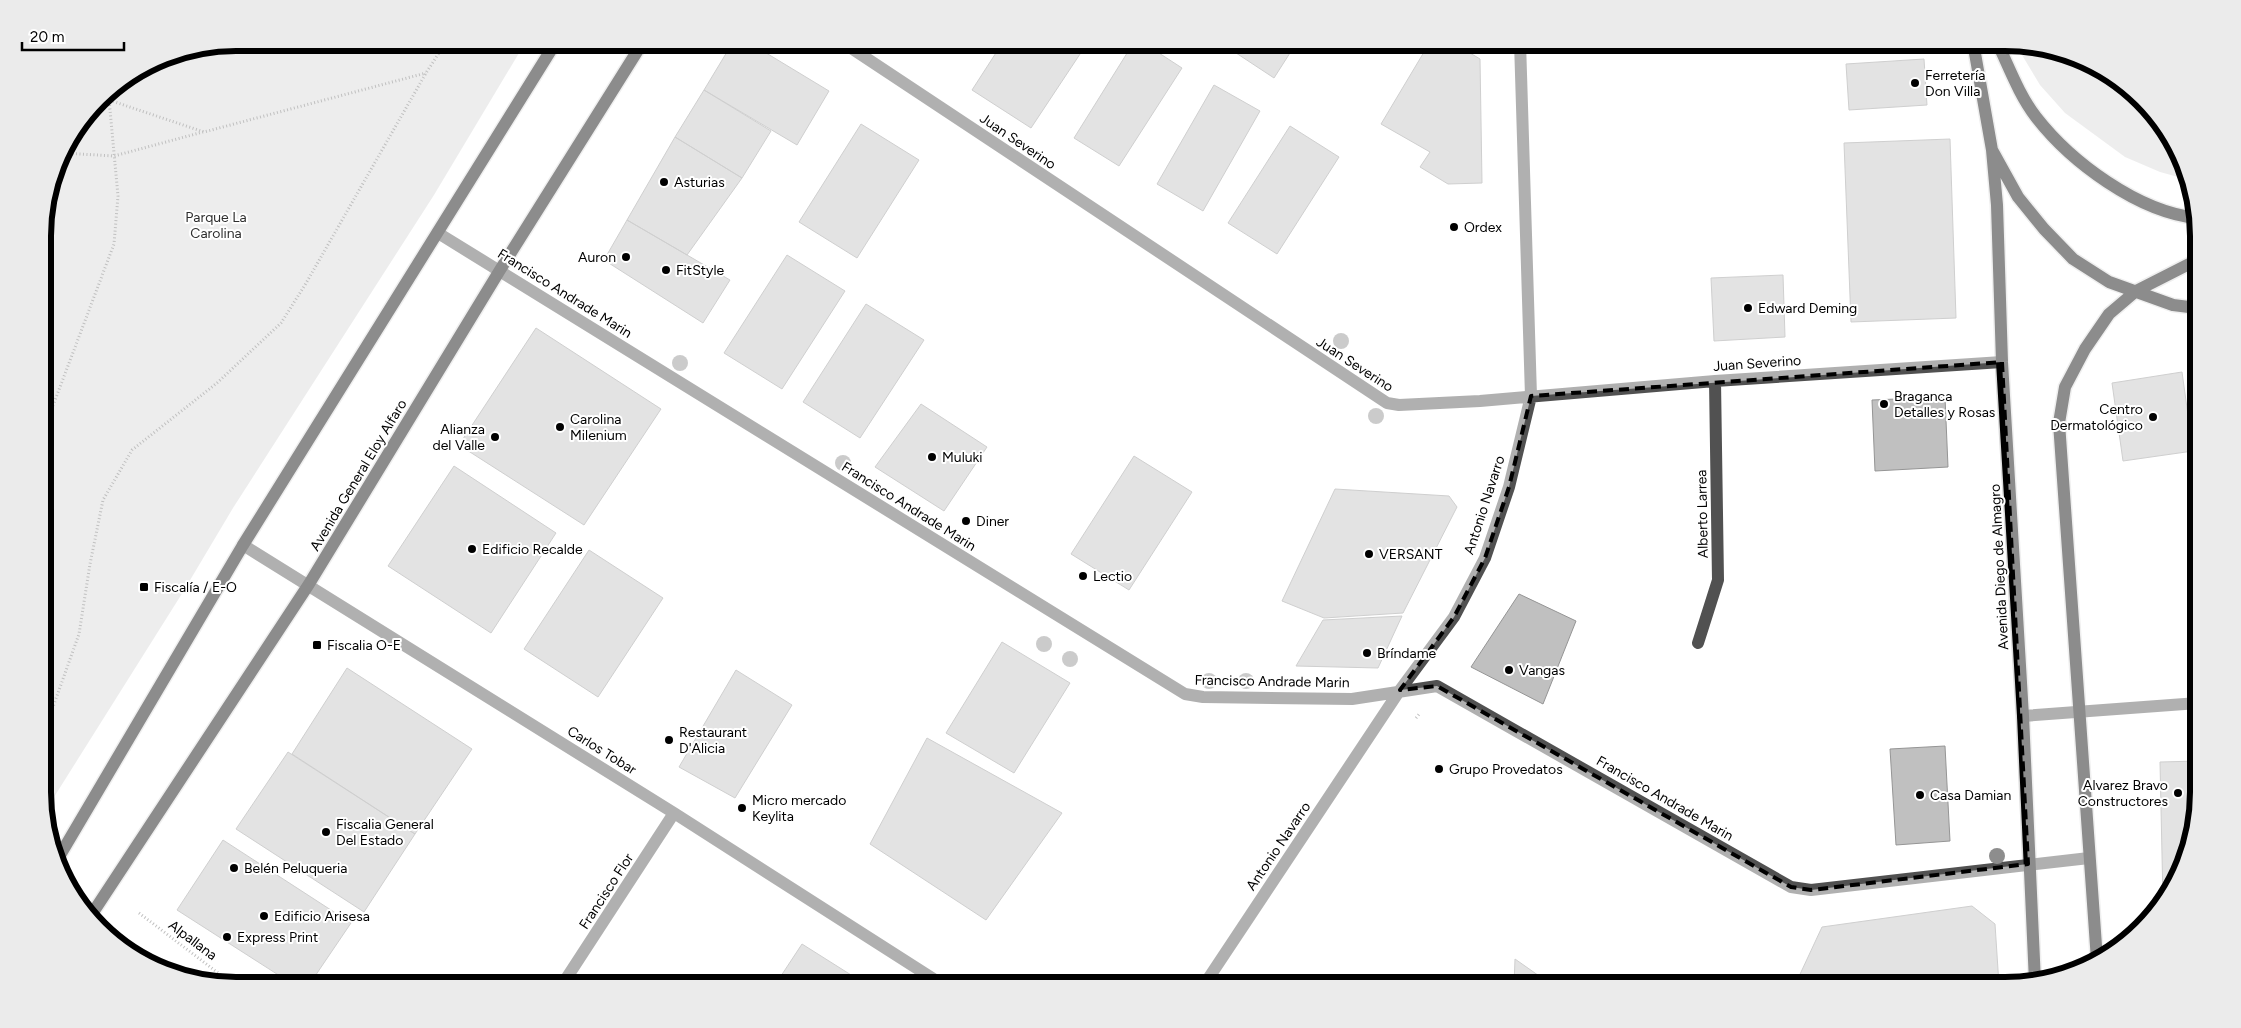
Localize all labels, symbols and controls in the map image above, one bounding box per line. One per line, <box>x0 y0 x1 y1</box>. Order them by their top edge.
scale bar <box>22 20 125 52</box>
text: 20 m <box>30 28 64 46</box>
place label: Ferretería Don Villa <box>1925 67 1985 100</box>
marker: Ferretería Don Villa <box>1909 77 1921 89</box>
street label: Juan Severino <box>976 110 1059 173</box>
place label: Asturias <box>674 174 725 191</box>
marker: Asturias <box>658 176 670 188</box>
park label: Parque La Carolina <box>185 209 247 242</box>
place label: Ordex <box>1464 219 1502 236</box>
marker: Ordex <box>1448 221 1460 233</box>
street label: Francisco Andrade Marin <box>494 245 635 342</box>
place label: Auron <box>578 249 616 266</box>
marker: Auron <box>620 251 632 263</box>
place label: FitStyle <box>676 262 724 279</box>
marker: FitStyle <box>660 264 672 276</box>
place label: Edward Deming <box>1758 300 1857 317</box>
marker: Edward Deming <box>1742 302 1754 314</box>
street label: Juan Severino <box>1313 333 1396 396</box>
street label: Juan Severino <box>1712 352 1802 375</box>
place label: Braganca Detalles y Rosas <box>1894 388 1995 421</box>
street label: Avenida General Eloy Alfaro <box>306 396 410 554</box>
marker: Braganca Detalles y Rosas <box>1878 398 1890 410</box>
place label: Centro Dermatológico <box>2050 401 2143 434</box>
place label: Carolina Milenium <box>570 411 627 444</box>
marker: Centro Dermatológico <box>2147 411 2159 423</box>
place label: Alianza del Valle <box>433 421 485 454</box>
marker: Carolina Milenium <box>554 421 566 433</box>
marker: Alianza del Valle <box>489 431 501 443</box>
place label: Muluki <box>942 449 983 466</box>
marker: Muluki <box>926 451 938 463</box>
street label: Antonio Navarro <box>1460 454 1508 557</box>
street label: Francisco Andrade Marin <box>838 458 979 555</box>
street label: Alberto Larrea <box>1693 470 1712 558</box>
street label: Avenida Diego de Almagro <box>1987 484 2012 650</box>
place label: Diner <box>976 513 1009 530</box>
marker: Diner <box>960 515 972 527</box>
place label: Edificio Recalde <box>482 541 583 558</box>
marker: Edificio Recalde <box>466 543 478 555</box>
place label: VERSANT <box>1379 546 1443 563</box>
marker: VERSANT <box>1363 548 1375 560</box>
place label: Lectio <box>1093 568 1132 585</box>
marker: Lectio <box>1077 570 1089 582</box>
place label: Fiscalía / E-O <box>154 579 237 596</box>
marker: Fiscalía / E-O <box>138 581 150 593</box>
place label: Fiscalia O-E <box>327 637 401 654</box>
marker: Fiscalia O-E <box>311 639 323 651</box>
place label: Bríndame <box>1377 645 1437 662</box>
marker: Bríndame <box>1361 647 1373 659</box>
place label: Vangas <box>1519 662 1565 679</box>
marker: Vangas <box>1503 664 1515 676</box>
street label: Francisco Andrade Marin <box>1194 672 1350 691</box>
street label: Carlos Tobar <box>564 722 640 778</box>
place label: Restaurant D'Alicia <box>679 724 747 757</box>
marker: Restaurant D'Alicia <box>663 734 675 746</box>
street label: Francisco Andrade Marin <box>1593 752 1736 845</box>
place label: Grupo Provedatos <box>1449 761 1563 778</box>
marker: Grupo Provedatos <box>1433 763 1445 775</box>
place label: Alvarez Bravo Constructores <box>2078 777 2168 810</box>
place label: Casa Damian <box>1930 787 2011 804</box>
marker: Alvarez Bravo Constructores <box>2172 787 2184 799</box>
marker: Casa Damian <box>1914 789 1926 801</box>
place label: Micro mercado Keylita <box>752 792 846 825</box>
street label: Antonio Navarro <box>1243 799 1314 894</box>
marker: Micro mercado Keylita <box>736 802 748 814</box>
place label: Fiscalia General Del Estado <box>336 816 434 849</box>
marker: Fiscalia General Del Estado <box>320 826 332 838</box>
street label: Francisco Flor <box>576 850 637 932</box>
place label: Belén Peluqueria <box>244 860 347 877</box>
marker: Belén Peluqueria <box>228 862 240 874</box>
place label: Edificio Arisesa <box>274 908 370 925</box>
marker: Edificio Arisesa <box>258 910 270 922</box>
street label: Alpallana <box>165 917 220 964</box>
place label: Express Print <box>237 929 318 946</box>
marker: Express Print <box>221 931 233 943</box>

